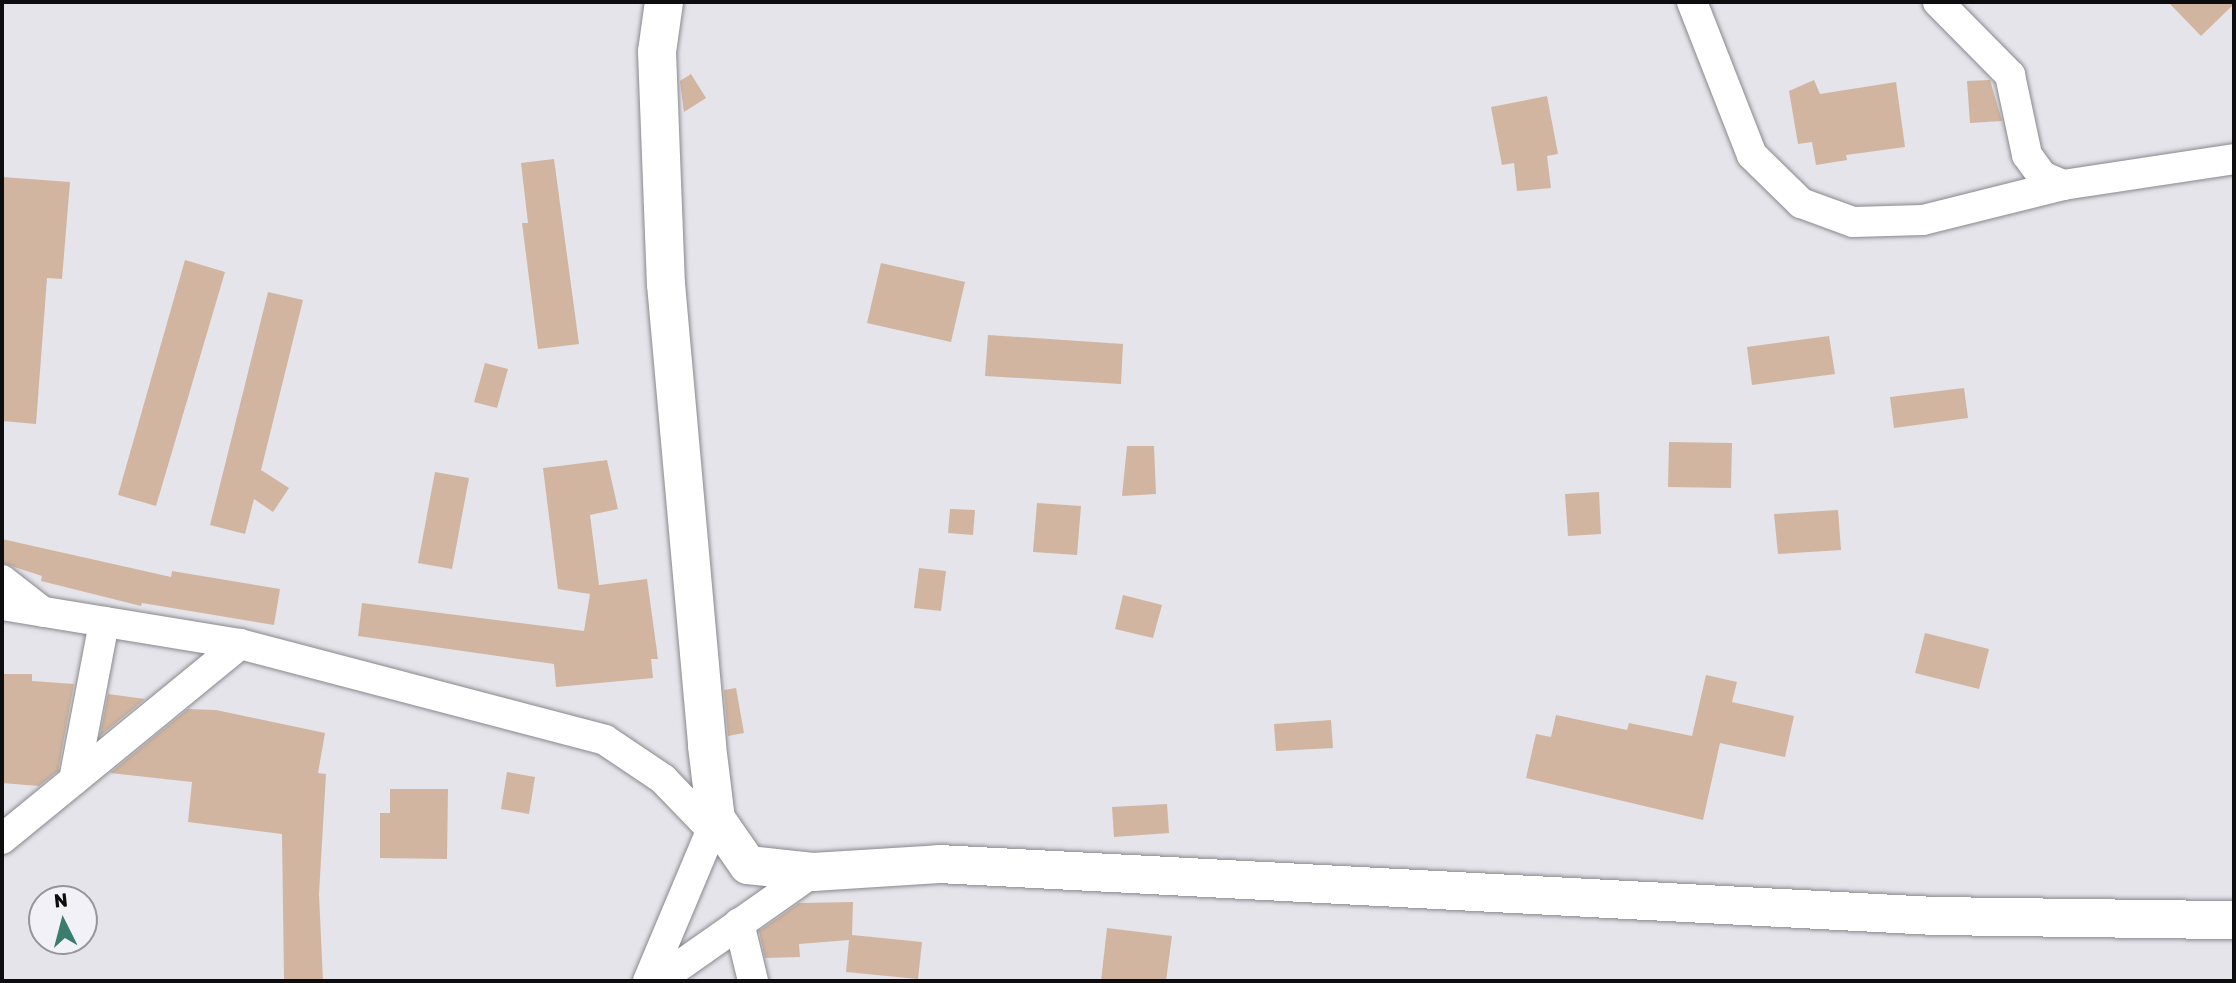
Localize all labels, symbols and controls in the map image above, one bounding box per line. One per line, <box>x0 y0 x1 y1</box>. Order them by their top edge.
north arrow <box>28 885 98 955</box>
text: N <box>53 888 69 913</box>

